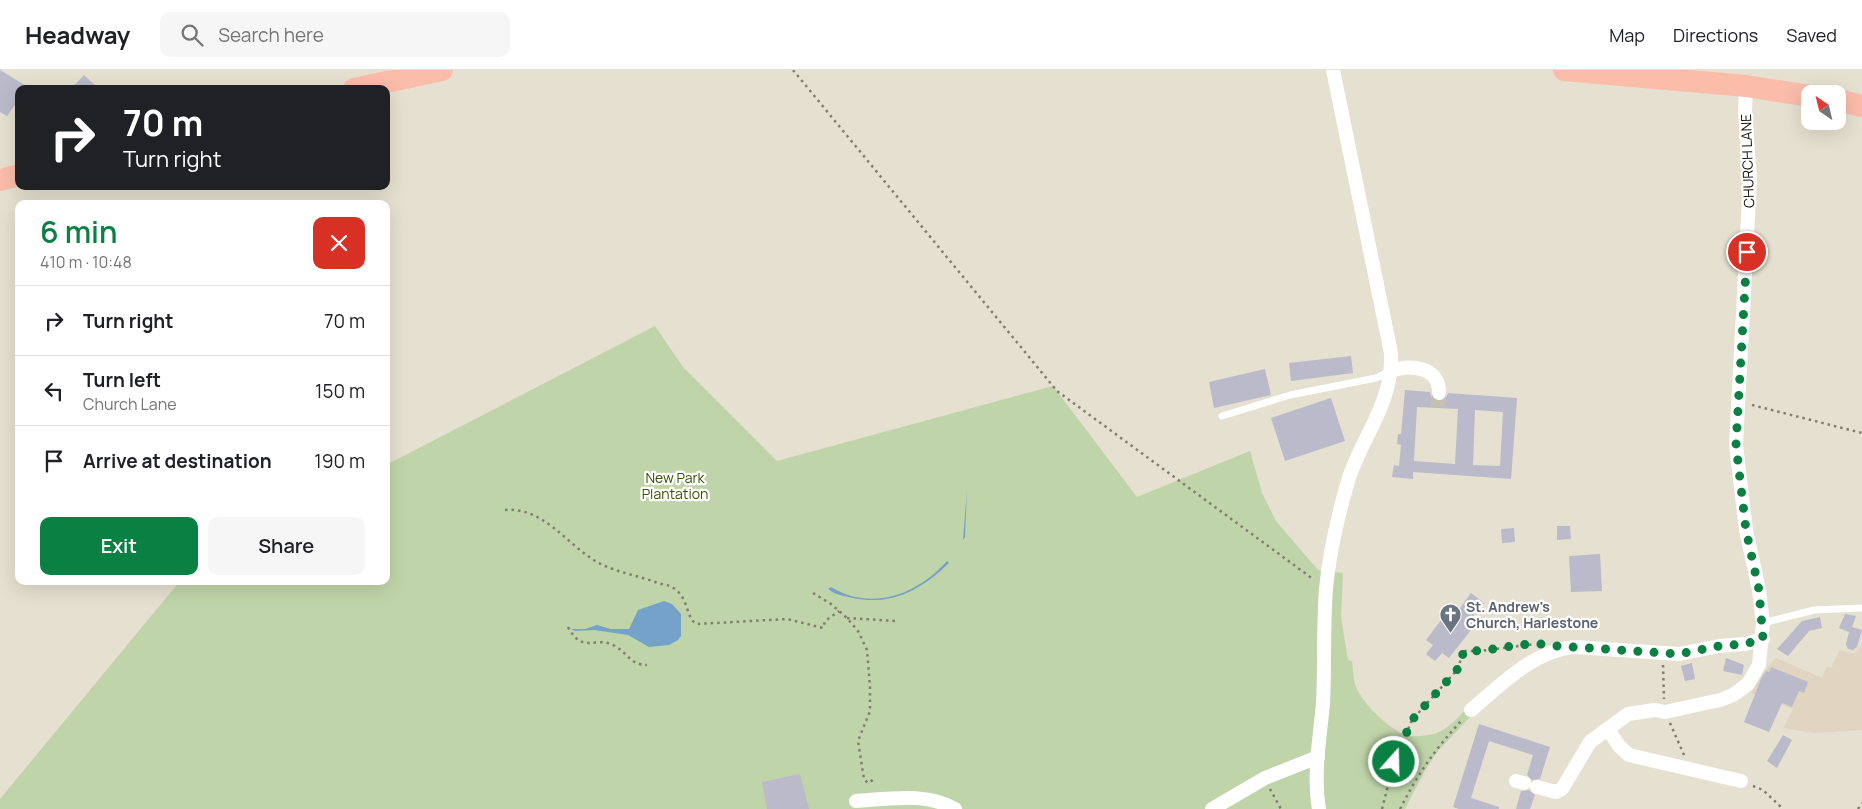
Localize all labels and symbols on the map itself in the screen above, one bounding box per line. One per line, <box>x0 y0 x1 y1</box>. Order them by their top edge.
north arrow <box>1801 85 1846 130</box>
street label: CHURCH LANE <box>1736 114 1758 208</box>
pin <box>1726 231 1768 273</box>
park label: New Park Plantation <box>642 468 708 503</box>
place label: St. Andrew's Church, Harlestone <box>1466 597 1598 632</box>
church icon: St. Andrew's Church, Harlestone <box>1438 602 1462 633</box>
position arrow <box>1367 735 1419 787</box>

